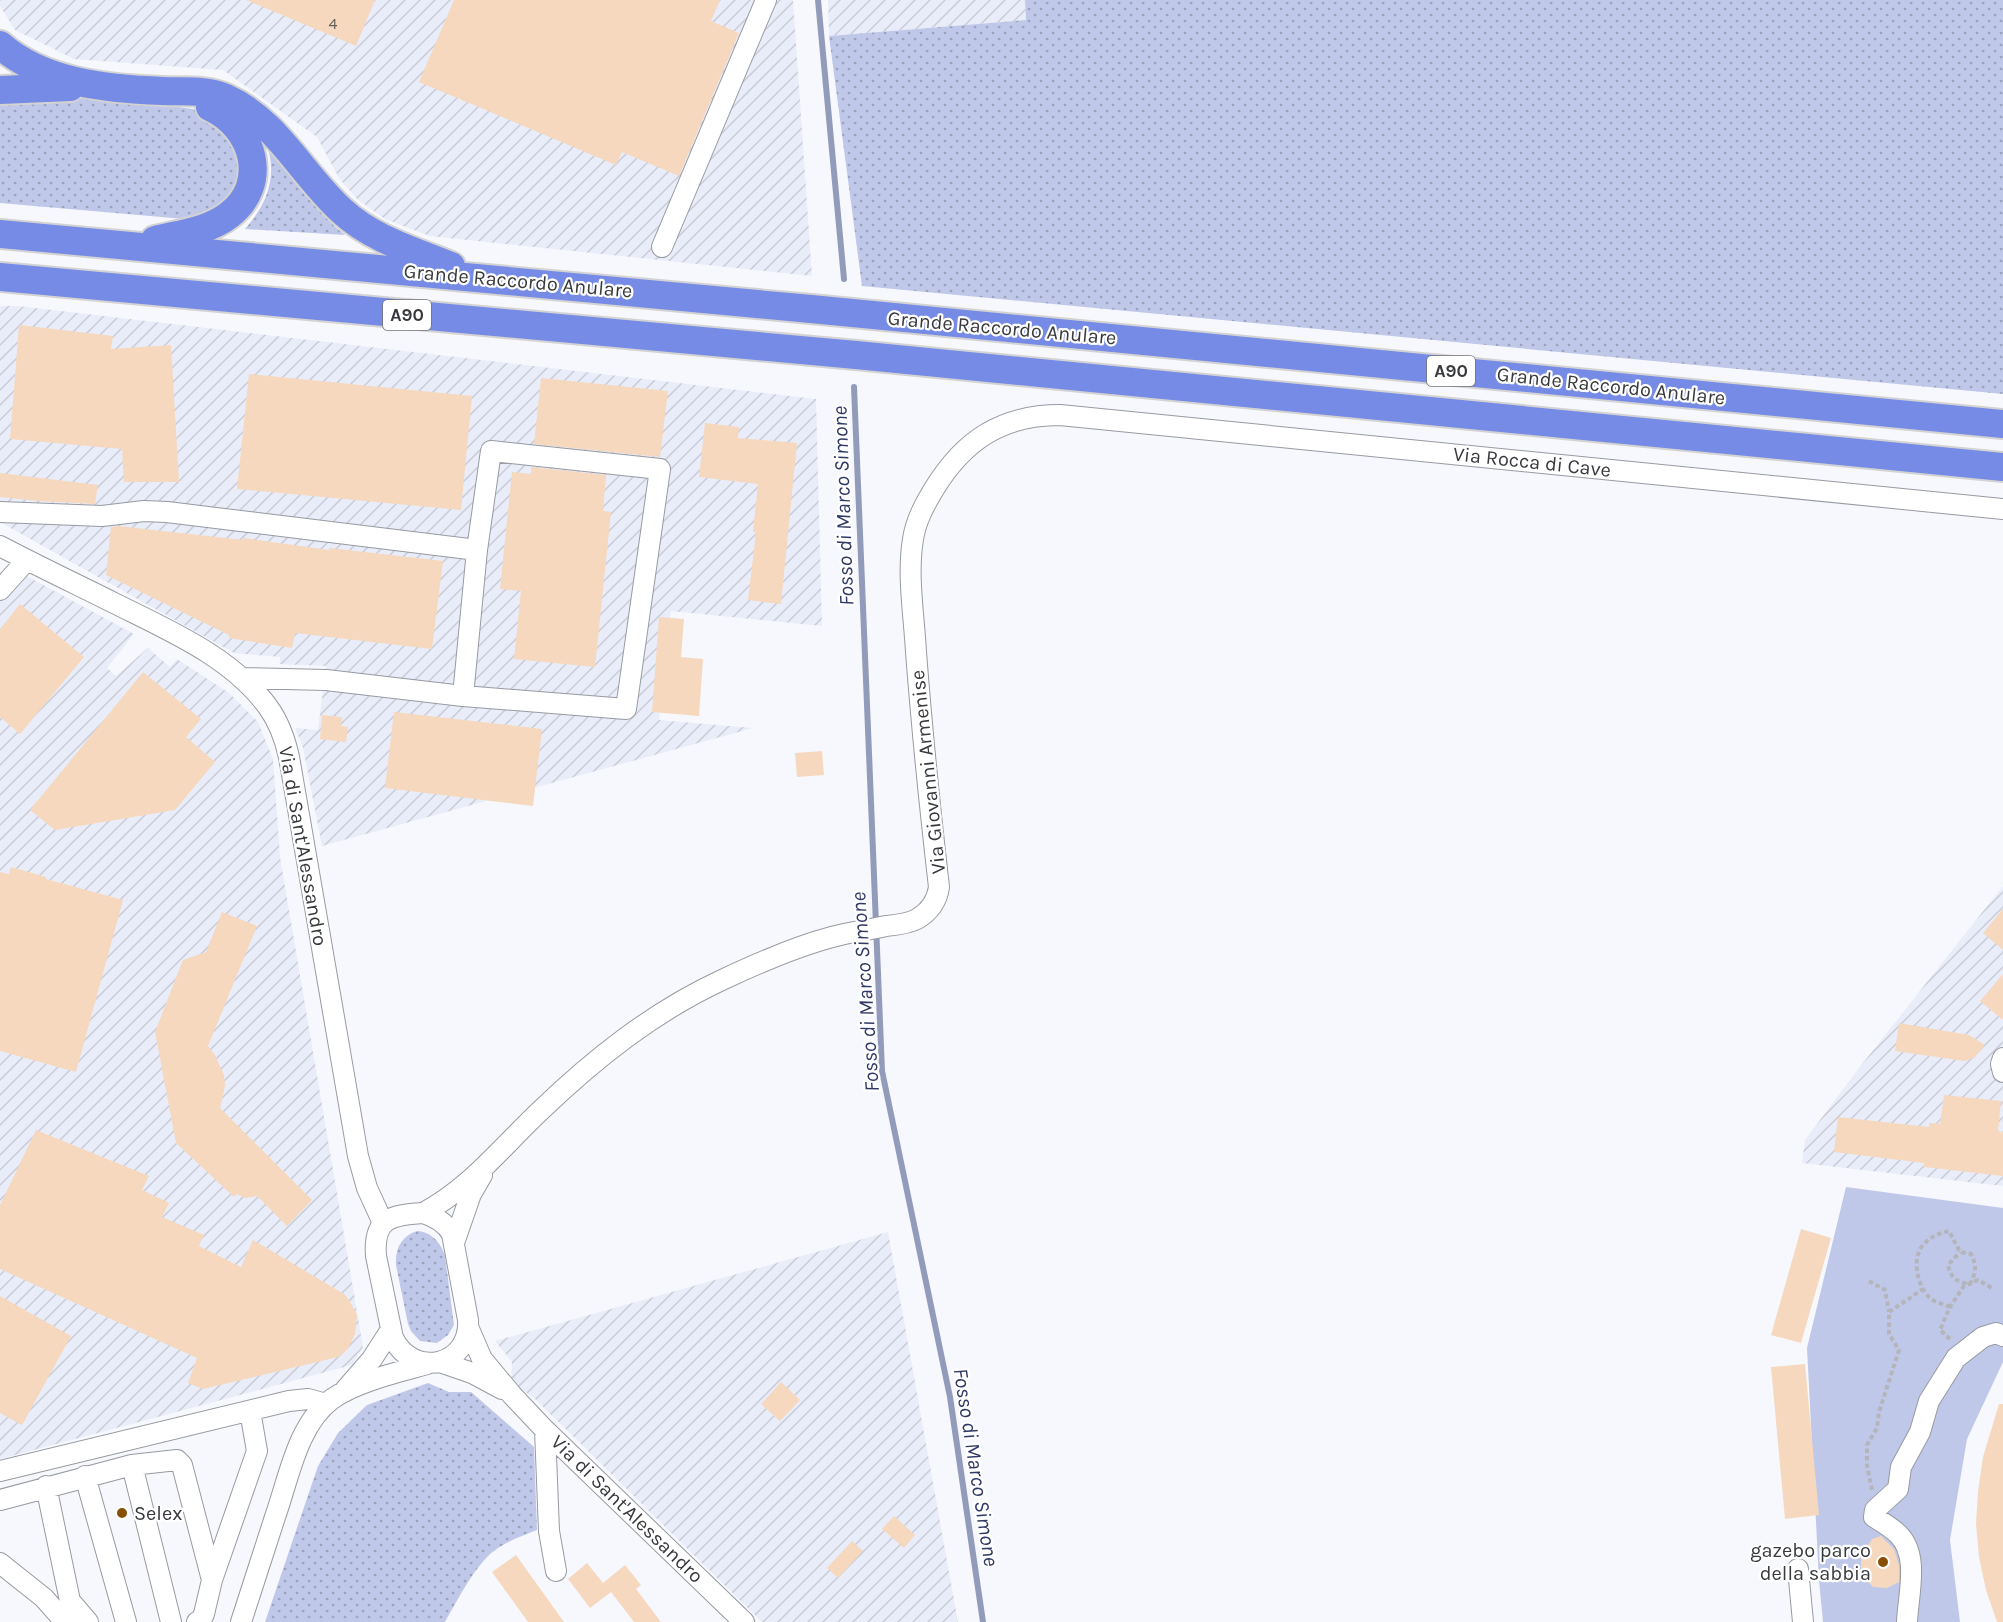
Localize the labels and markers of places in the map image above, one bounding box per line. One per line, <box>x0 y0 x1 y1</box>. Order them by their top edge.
place label: Selex <box>134 1502 182 1525</box>
marker: Selex <box>115 1506 129 1520</box>
place label: gazebo parco della sabbia <box>1750 1539 1871 1585</box>
marker: gazebo parco della sabbia <box>1876 1555 1890 1569</box>

